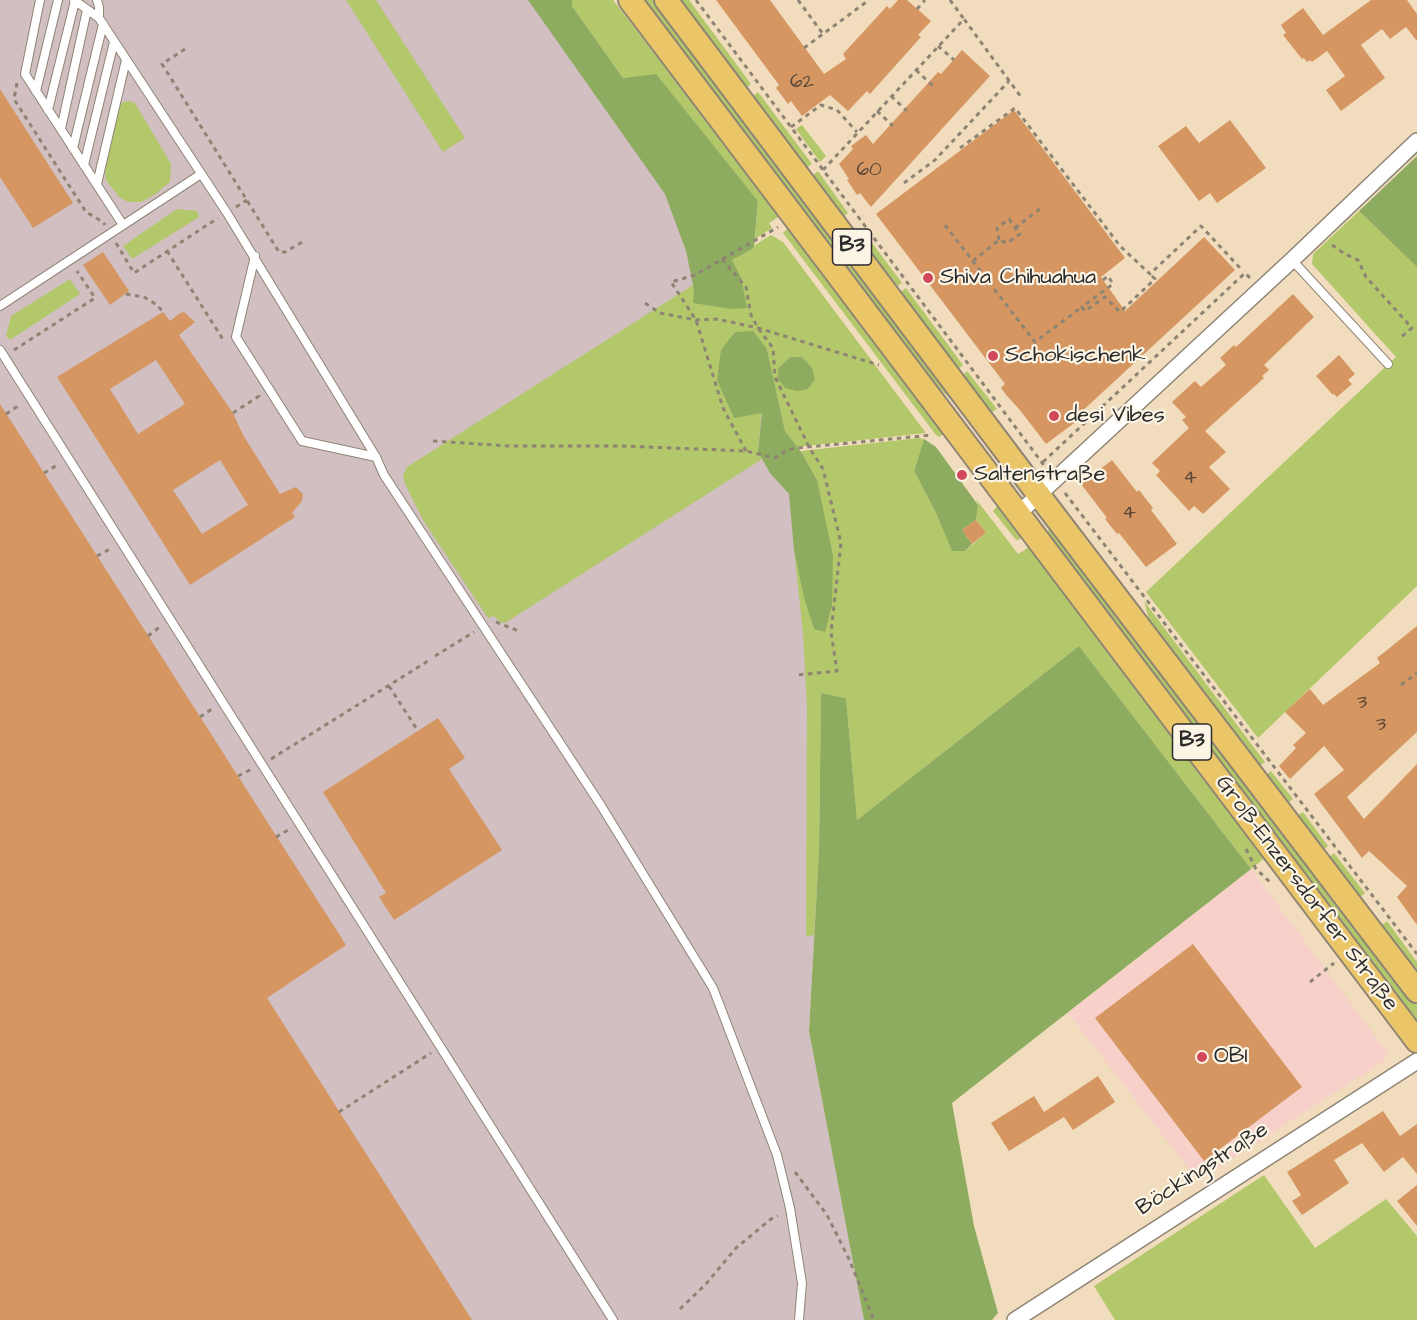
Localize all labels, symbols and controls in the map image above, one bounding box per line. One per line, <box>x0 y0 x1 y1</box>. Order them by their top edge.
house number: 62 <box>790 71 814 95</box>
house number: 60 <box>856 159 882 183</box>
road number: B3 <box>832 229 872 265</box>
place label: Shiva Chihuahua <box>940 265 1096 291</box>
marker: Shiva Chihuahua <box>921 271 935 285</box>
place label: Schokischenk <box>1005 343 1145 369</box>
marker: Schokischenk <box>986 349 1000 363</box>
place label: desi Vibes <box>1066 403 1165 429</box>
marker: desi Vibes <box>1047 409 1061 423</box>
place label: Saltenstraße <box>974 462 1105 488</box>
house number: 4 <box>1183 467 1197 491</box>
marker: Saltenstraße <box>955 468 969 482</box>
house number: 4 <box>1122 502 1136 526</box>
house number: 3 <box>1357 692 1367 716</box>
house number: 3 <box>1376 714 1386 738</box>
road number: B3 <box>1172 724 1212 760</box>
street label: Groß-Enzersdorfer Straße <box>1209 771 1403 1017</box>
place label: OBI <box>1214 1044 1248 1070</box>
marker: OBI <box>1195 1050 1209 1064</box>
street label: Böckingstraße <box>1132 1118 1274 1222</box>

